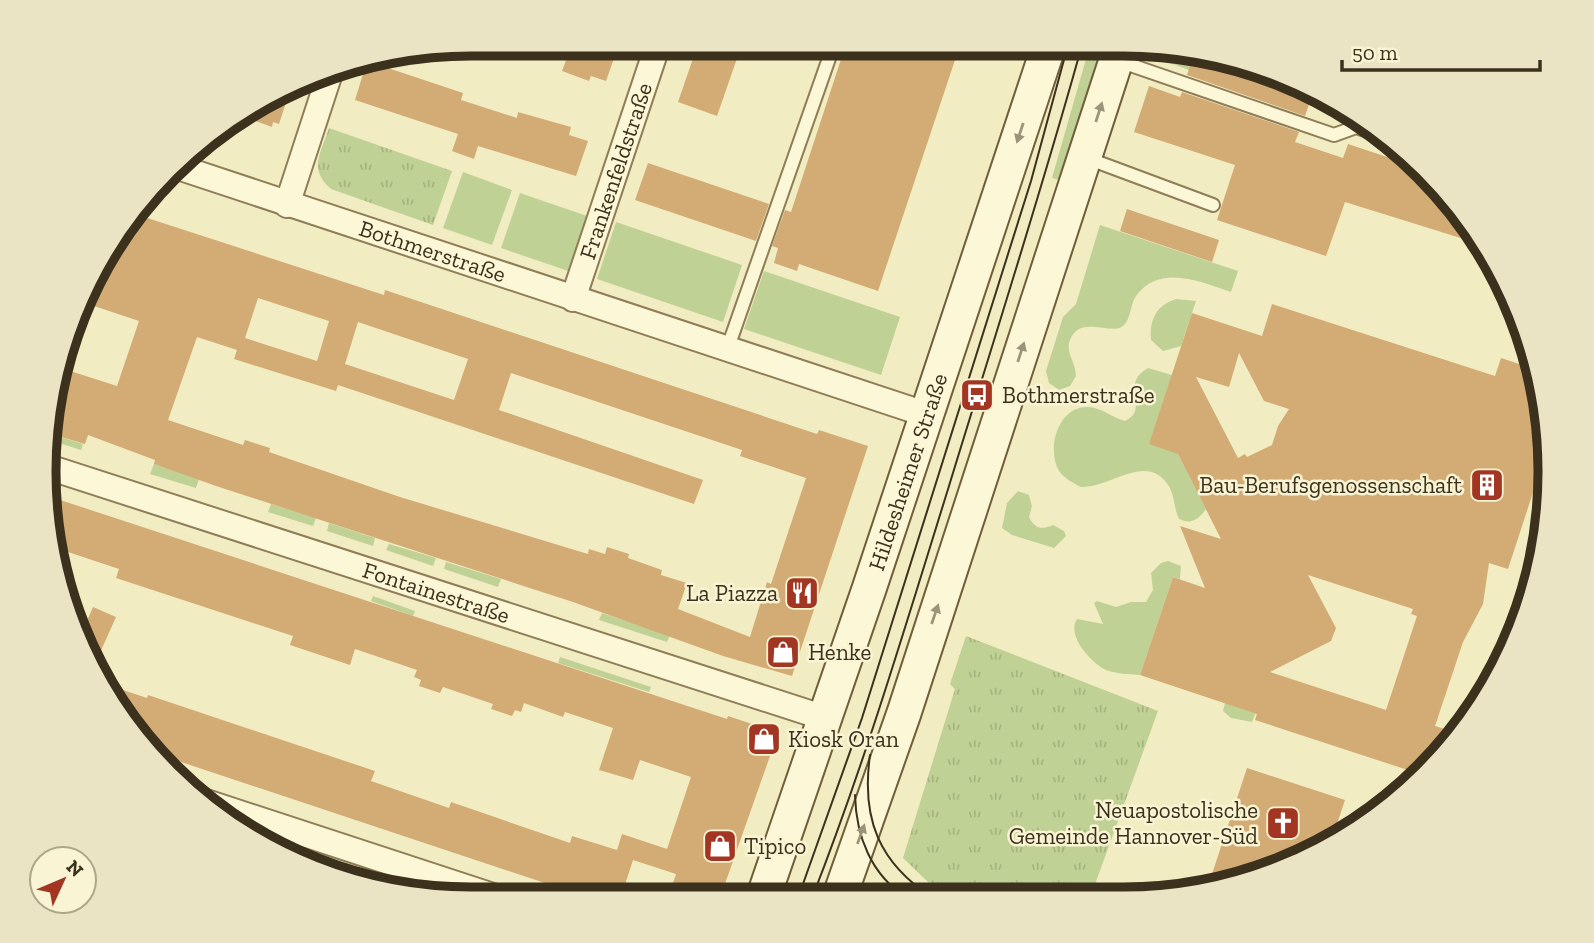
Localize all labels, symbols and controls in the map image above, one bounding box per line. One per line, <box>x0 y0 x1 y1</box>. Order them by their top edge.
scale bar <box>1342 28 1540 72</box>
text: 50 m <box>1352 40 1398 65</box>
street label: Frankenfeldstraße <box>573 79 658 263</box>
one-way arrow <box>1094 101 1104 122</box>
one-way arrow <box>1014 122 1025 143</box>
street label: Bothmerstraße <box>356 214 509 288</box>
one-way arrow <box>1017 341 1027 362</box>
street label: Hildesheimer Straße <box>862 370 953 574</box>
bus stop icon: Bothmerstraße <box>958 376 996 414</box>
place label: Bothmerstraße <box>1002 381 1155 409</box>
building icon: Bau-Berufsgenossenschaft <box>1468 466 1506 504</box>
place label: Bau-Berufsgenossenschaft <box>1199 471 1462 499</box>
street label: Fontainestraße <box>359 556 513 629</box>
restaurant icon: La Piazza <box>783 574 821 612</box>
place label: La Piazza <box>686 579 778 607</box>
one-way arrow <box>930 604 941 625</box>
shop icon: Henke <box>764 633 802 671</box>
place label: Henke <box>808 638 871 666</box>
shop icon: Kiosk Oran <box>745 720 783 758</box>
place label: Kiosk Oran <box>788 725 899 753</box>
place label: Neuapostolische Gemeinde Hannover-Süd <box>1009 796 1258 850</box>
church icon: Neuapostolische Gemeinde Hannover-Süd <box>1264 804 1302 842</box>
one-way arrow <box>856 823 867 844</box>
shop icon: Tipico <box>701 827 739 865</box>
place label: Tipico <box>744 832 806 860</box>
north arrow <box>28 845 98 915</box>
text: N <box>62 855 88 882</box>

